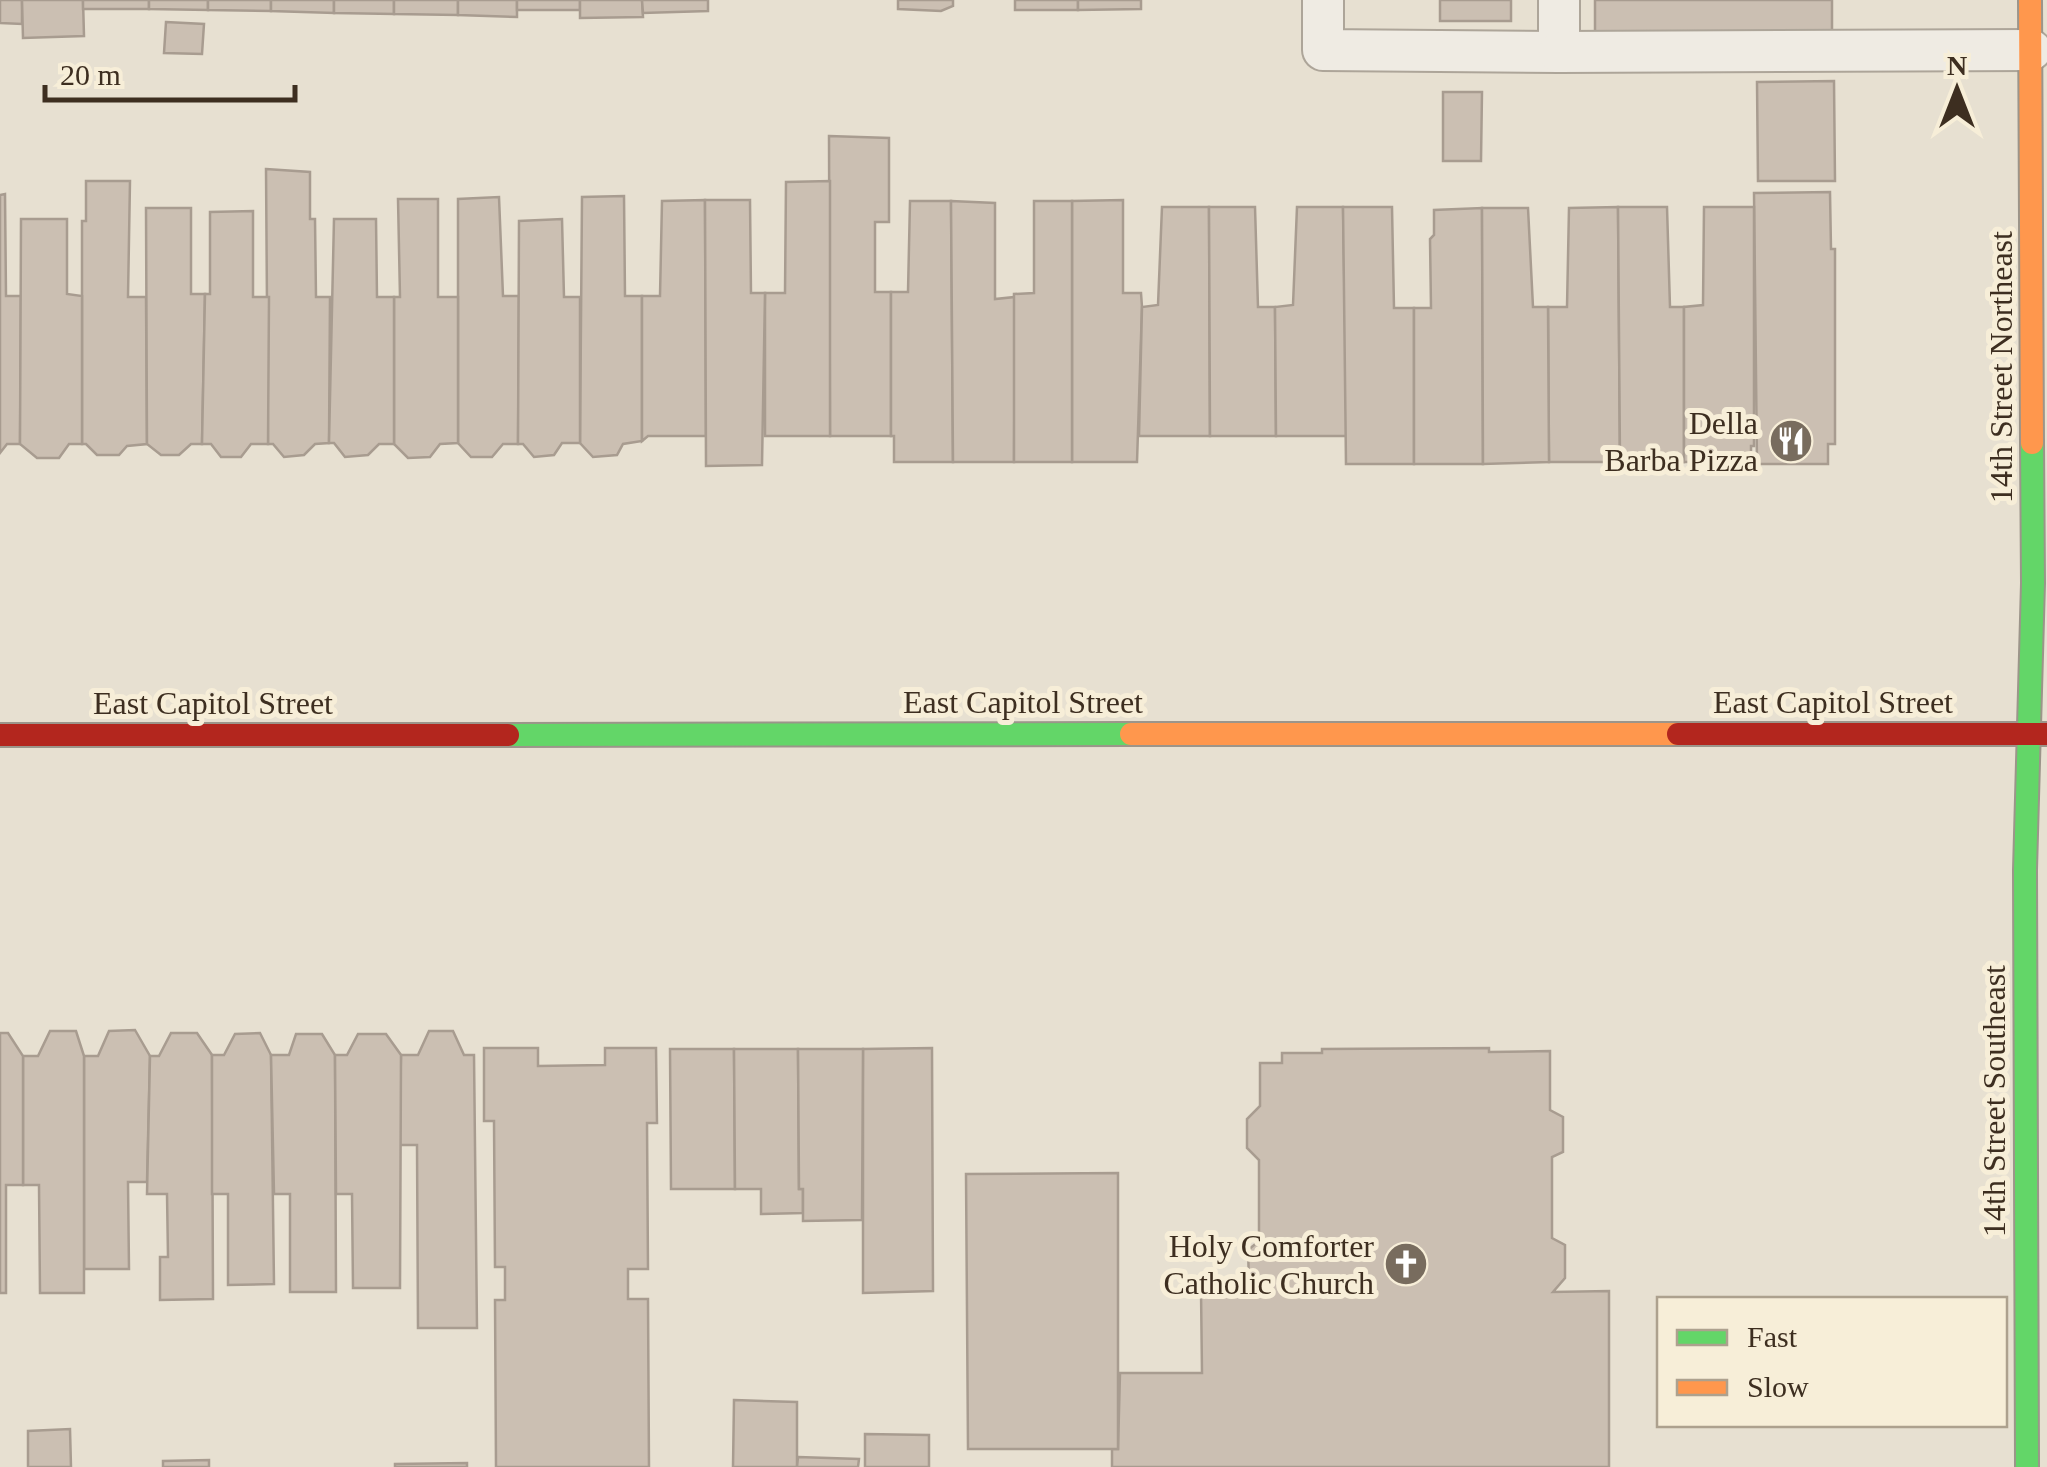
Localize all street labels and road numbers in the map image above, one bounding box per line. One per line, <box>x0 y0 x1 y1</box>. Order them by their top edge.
street label: 14th Street Northeast <box>1983 231 2019 503</box>
street label: East Capitol Street <box>903 684 1143 720</box>
street label: East Capitol Street <box>1713 684 1953 720</box>
street label: East Capitol Street <box>93 685 333 721</box>
street label: 14th Street Southeast <box>1976 965 2012 1237</box>

